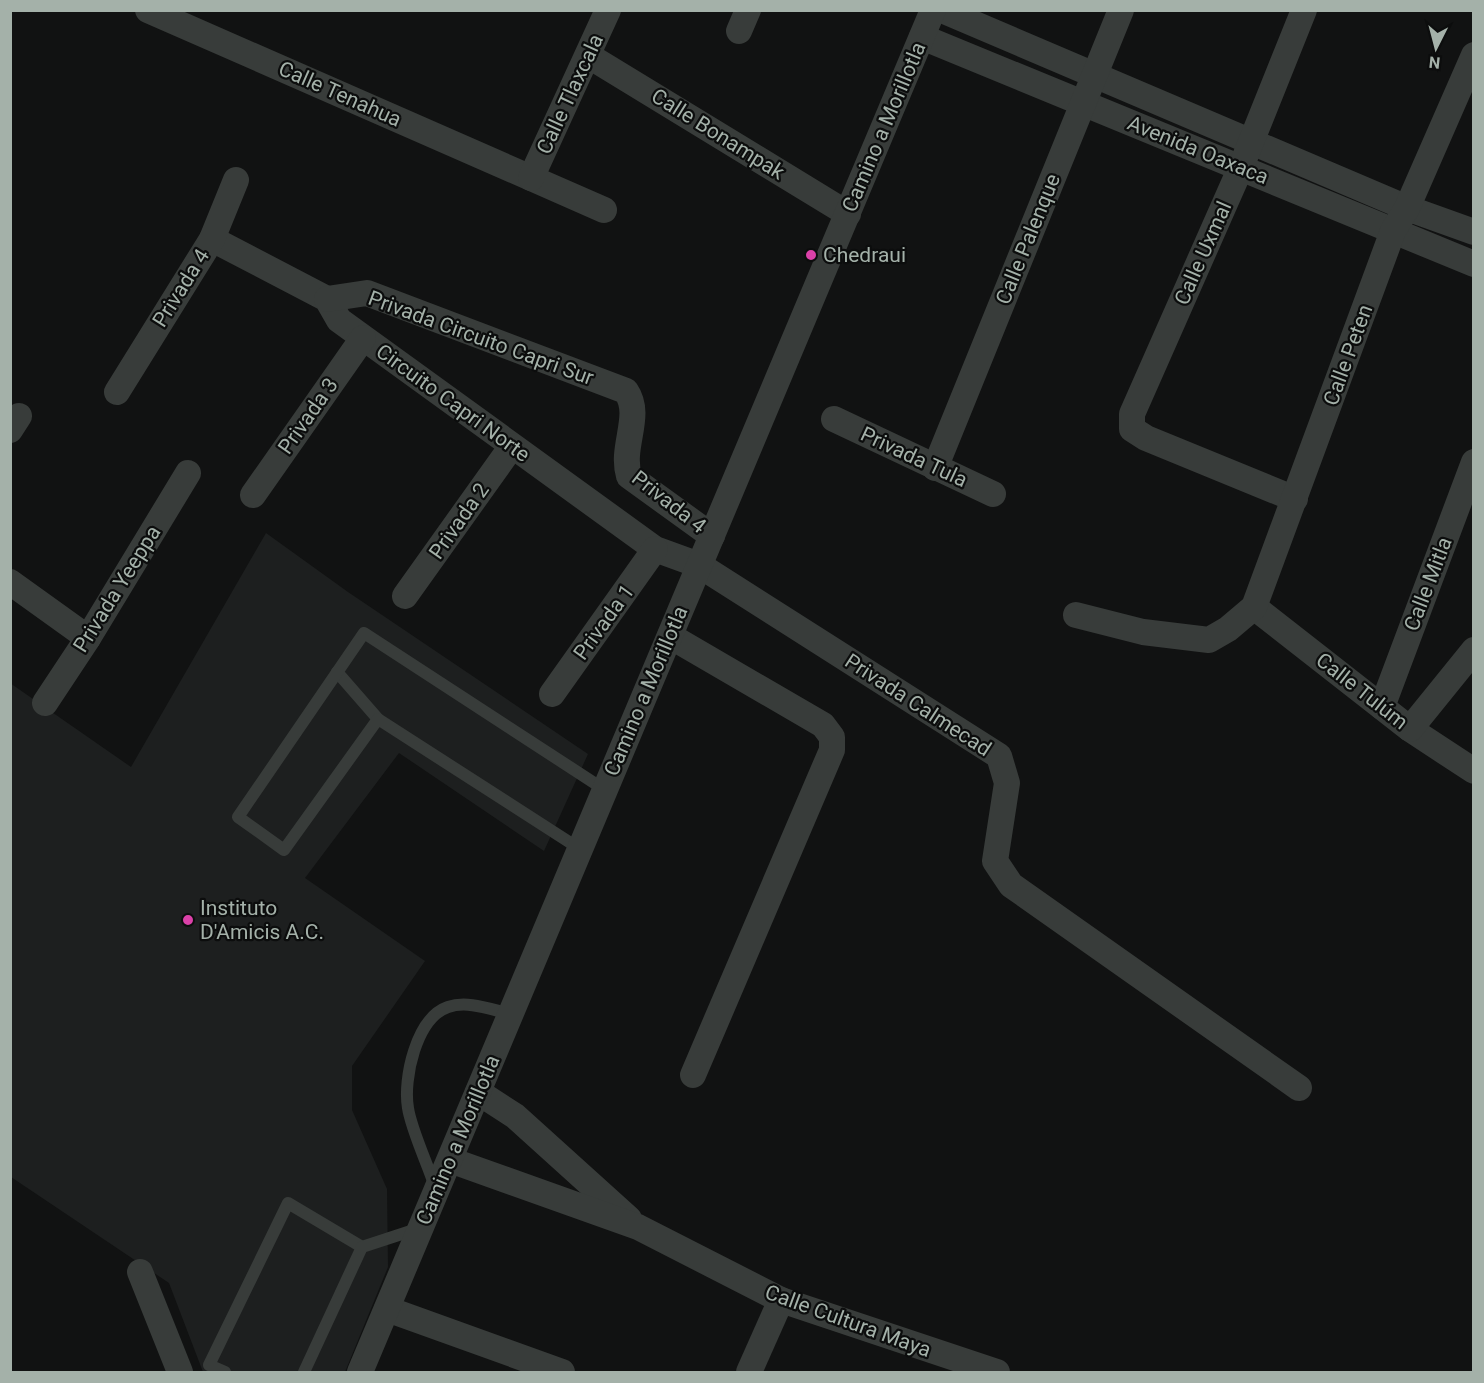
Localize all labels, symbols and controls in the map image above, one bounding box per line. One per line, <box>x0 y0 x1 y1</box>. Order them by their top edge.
north arrow <box>1406 18 1466 78</box>
street label: Calle Tlaxcala <box>532 30 608 158</box>
street label: Camino a Morillotla <box>837 38 931 216</box>
text: N <box>1428 52 1441 72</box>
street label: Calle Tenahua <box>275 56 405 132</box>
street label: Calle Bonampak <box>647 84 789 185</box>
street label: Avenida Oaxaca <box>1124 111 1272 189</box>
street label: Calle Palenque <box>991 170 1065 308</box>
street label: Calle Uxmal <box>1170 198 1236 308</box>
place label: Chedraui <box>823 243 906 267</box>
street label: Privada 4 <box>148 245 214 331</box>
marker: Chedraui <box>804 248 818 262</box>
street label: Privada Circuito Capri Sur <box>365 286 597 390</box>
street label: Calle Peten <box>1319 301 1377 409</box>
street label: Circuito Capri Norte <box>371 339 535 467</box>
street label: Privada 3 <box>273 373 343 459</box>
street label: Privada Tula <box>857 422 971 492</box>
street label: Privada 4 <box>627 466 711 538</box>
street label: Privada 2 <box>424 478 494 564</box>
street label: Privada Yeeppa <box>69 521 165 657</box>
street label: Calle Mitla <box>1399 534 1457 634</box>
street label: Privada 1 <box>569 580 639 664</box>
street label: Camino a Morillotla <box>599 602 693 780</box>
street label: Calle Tulúm <box>1311 648 1413 734</box>
street label: Privada Calmecad <box>840 649 996 761</box>
place label: Instituto D'Amicis A.C. <box>200 896 324 944</box>
marker: Instituto D'Amicis A.C. <box>181 913 195 927</box>
street label: Camino a Morillotla <box>411 1051 505 1229</box>
street label: Calle Cultura Maya <box>762 1280 934 1362</box>

